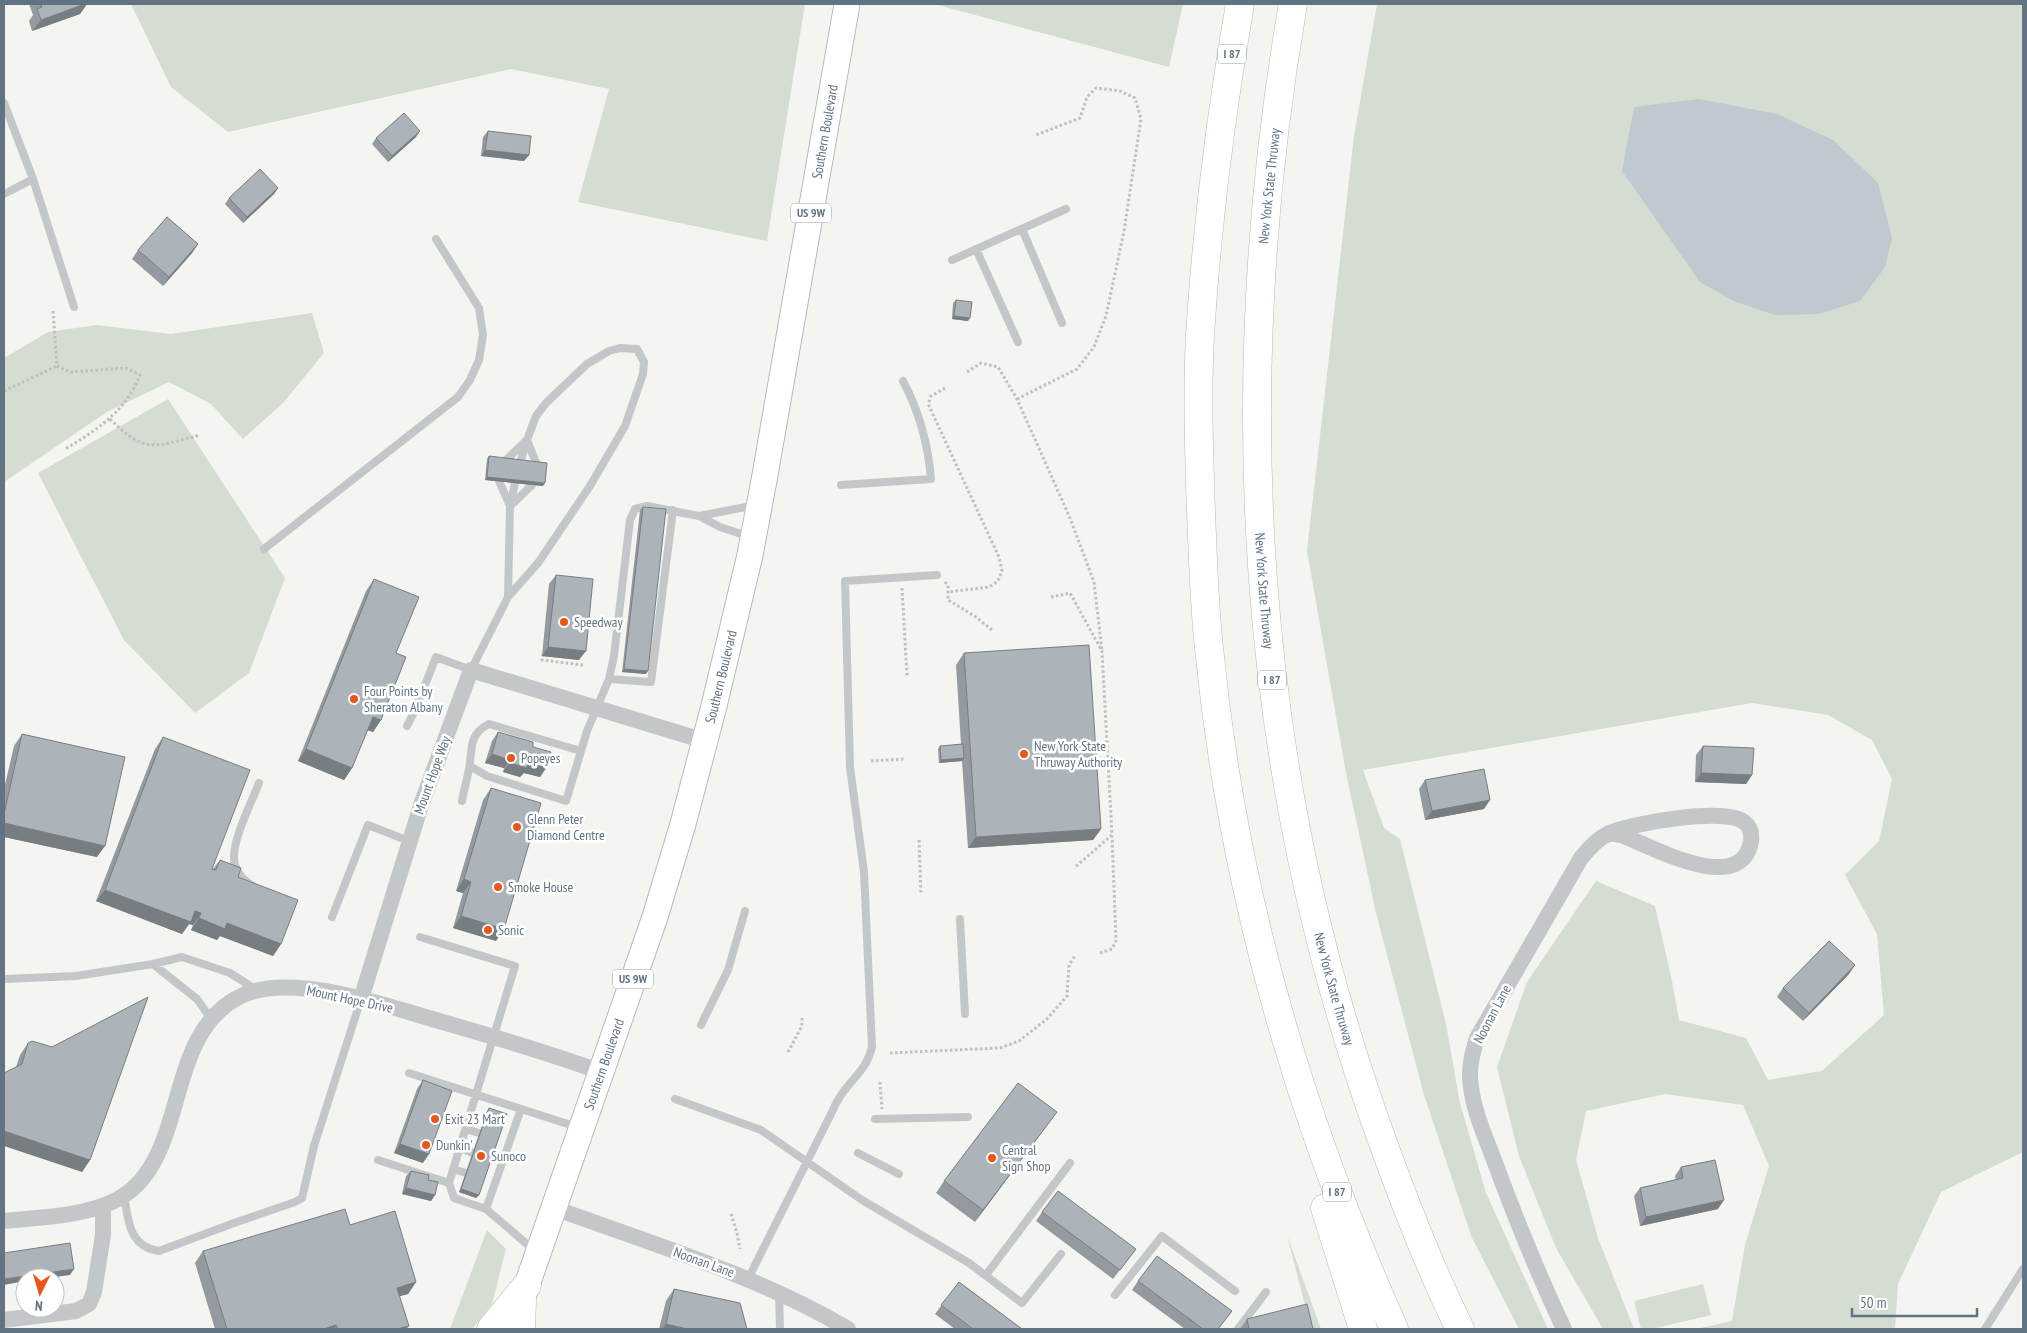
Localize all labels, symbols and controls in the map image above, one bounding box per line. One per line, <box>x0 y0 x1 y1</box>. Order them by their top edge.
road number: I 87 <box>1218 44 1246 64</box>
street label: Southern Boulevard <box>808 83 842 180</box>
street label: New York State Thruway <box>1254 127 1284 245</box>
road number: US 9W <box>791 204 831 222</box>
street label: New York State Thruway <box>1251 532 1278 650</box>
place label: Speedway <box>574 613 623 631</box>
marker: Speedway <box>558 616 570 628</box>
street label: Southern Boulevard <box>701 628 741 725</box>
road number: I 87 <box>1258 670 1286 690</box>
place label: Four Points by Sheraton Albany <box>364 682 444 716</box>
marker: Four Points by Sheraton Albany <box>348 693 360 705</box>
street label: Mount Hope Way <box>410 733 455 817</box>
place label: New York State Thruway Authority <box>1034 737 1123 771</box>
marker: New York State Thruway Authority <box>1018 748 1030 760</box>
place label: Popeyes <box>521 749 561 767</box>
marker: Popeyes <box>505 752 517 764</box>
place label: Glenn Peter Diamond Centre <box>527 810 605 844</box>
marker: Glenn Peter Diamond Centre <box>511 821 523 833</box>
place label: Smoke House <box>508 878 574 896</box>
marker: Smoke House <box>492 881 504 893</box>
place label: Sonic <box>498 921 524 939</box>
marker: Sonic <box>482 924 494 936</box>
street label: New York State Thruway <box>1310 931 1359 1048</box>
road number: US 9W <box>613 970 653 989</box>
street label: Mount Hope Drive <box>305 981 395 1017</box>
street label: Noonan Lane <box>1469 981 1515 1046</box>
street label: Southern Boulevard <box>580 1016 628 1112</box>
place label: Exit 23 Mart <box>445 1110 505 1128</box>
marker: Exit 23 Mart <box>429 1113 441 1125</box>
place label: Dunkin' <box>436 1136 473 1154</box>
marker: Dunkin' <box>420 1139 432 1151</box>
place label: Central Sign Shop <box>1002 1141 1050 1175</box>
place label: Sunoco <box>491 1147 526 1165</box>
marker: Sunoco <box>475 1150 487 1162</box>
marker: Central Sign Shop <box>986 1152 998 1164</box>
road number: I 87 <box>1323 1182 1351 1202</box>
street label: Noonan Lane <box>671 1243 737 1281</box>
north arrow <box>15 1268 65 1318</box>
scale bar <box>1852 1286 1977 1318</box>
text: 50 m <box>1860 1293 1886 1312</box>
text: N <box>34 1297 43 1315</box>

